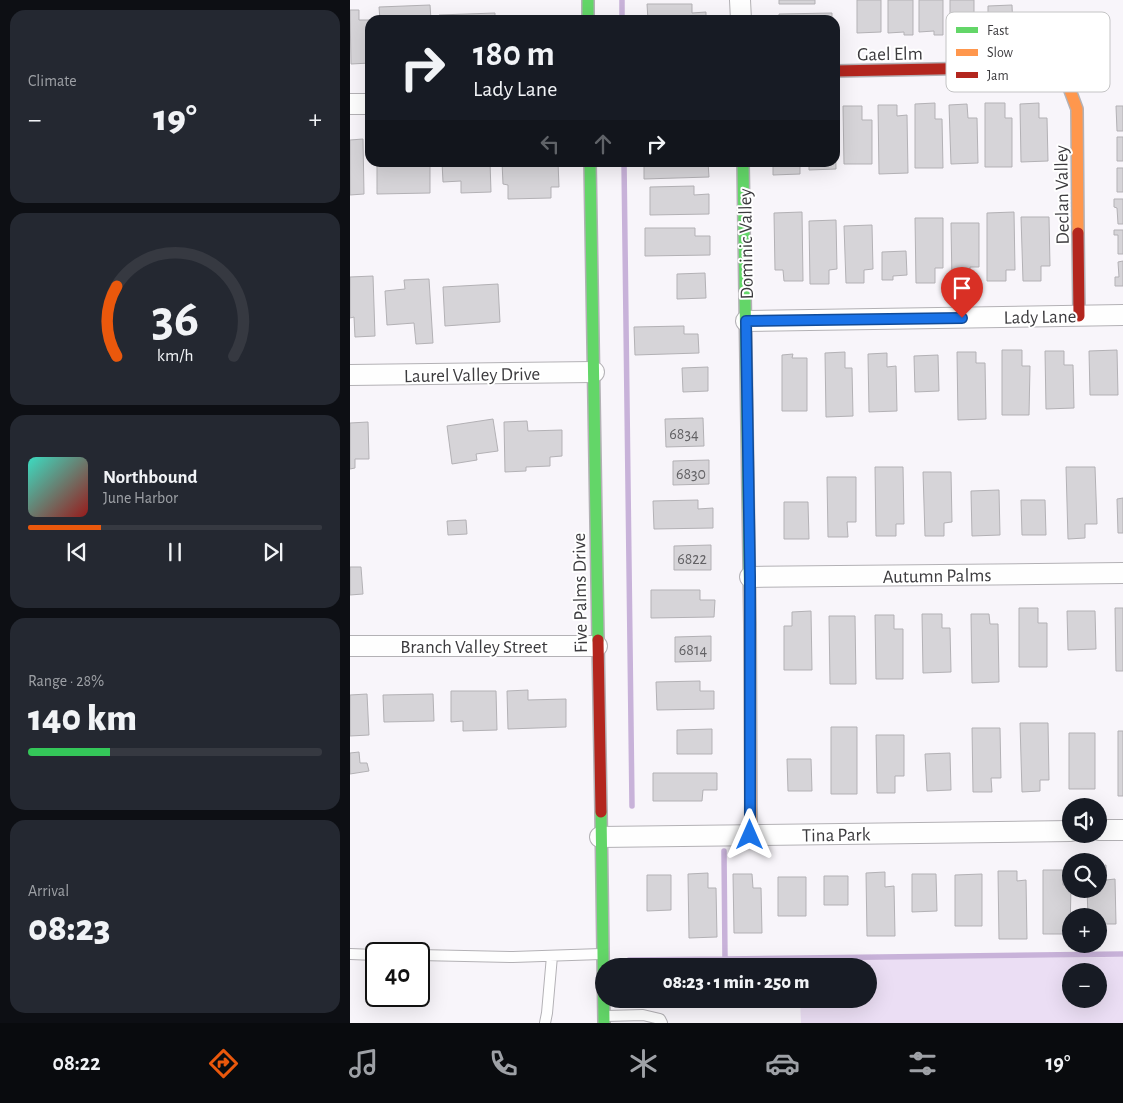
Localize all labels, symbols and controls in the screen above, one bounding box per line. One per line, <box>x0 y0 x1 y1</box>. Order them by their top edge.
legend <box>946 12 1110 92</box>
text: Fast <box>987 24 1009 38</box>
icon: right <box>390 35 455 100</box>
text: 180 m <box>473 37 555 72</box>
street label: Gael Elm <box>857 44 923 65</box>
text: Slow <box>987 46 1014 60</box>
text: Jam <box>987 69 1009 83</box>
text: Climate <box>28 73 77 89</box>
text: Lady Lane <box>473 78 557 100</box>
text: 19° <box>153 100 197 138</box>
text: − <box>28 106 41 134</box>
text: + <box>309 106 322 134</box>
icon: left <box>536 130 564 158</box>
icon: ahead <box>589 130 617 158</box>
icon: right <box>642 130 670 158</box>
street label: Declan Valley <box>1052 145 1073 245</box>
street label: Dominic Valley <box>736 188 757 300</box>
pin <box>941 267 983 318</box>
icon: arrive <box>948 274 976 302</box>
text: 36 <box>151 293 199 345</box>
street label: Lady Lane <box>1003 307 1077 328</box>
text: km/h <box>157 347 193 365</box>
street label: Laurel Valley Drive <box>404 365 540 386</box>
house number: 6834 <box>669 426 699 442</box>
house number: 6830 <box>676 466 706 482</box>
text: Northbound <box>103 468 198 487</box>
text: June Harbor <box>103 490 178 506</box>
street label: Five Palms Drive <box>570 533 591 653</box>
icon: previous <box>63 538 91 566</box>
icon: pause <box>161 538 189 566</box>
icon: next <box>259 538 287 566</box>
house number: 6822 <box>677 551 707 567</box>
street label: Autumn Palms <box>882 566 992 587</box>
street label: Branch Valley Street <box>400 638 548 657</box>
house number: 6814 <box>679 642 707 658</box>
text: Range · 28% <box>28 673 104 689</box>
text: 140 km <box>28 700 137 738</box>
map controls <box>1062 798 1107 1008</box>
button: sound <box>1062 798 1107 843</box>
position arrow <box>723 808 775 860</box>
street label: Tina Park <box>802 825 871 846</box>
button: search <box>1062 853 1107 898</box>
text: Arrival <box>28 883 69 899</box>
button: + <box>1062 908 1107 953</box>
text: 08:23 <box>28 910 110 948</box>
speed limit sign: 40 <box>365 942 430 1007</box>
button: − <box>1062 963 1107 1008</box>
text: 08:23 · 1 min · 250 m <box>663 973 809 992</box>
icon: directions <box>206 1046 241 1081</box>
icon: music <box>346 1046 381 1081</box>
icon: phone <box>486 1046 521 1081</box>
icon: climate <box>626 1046 661 1081</box>
icon: car <box>765 1046 800 1081</box>
icon: filters <box>905 1046 940 1081</box>
text: 08:22 <box>52 1052 101 1074</box>
text: 19° <box>1045 1052 1070 1074</box>

